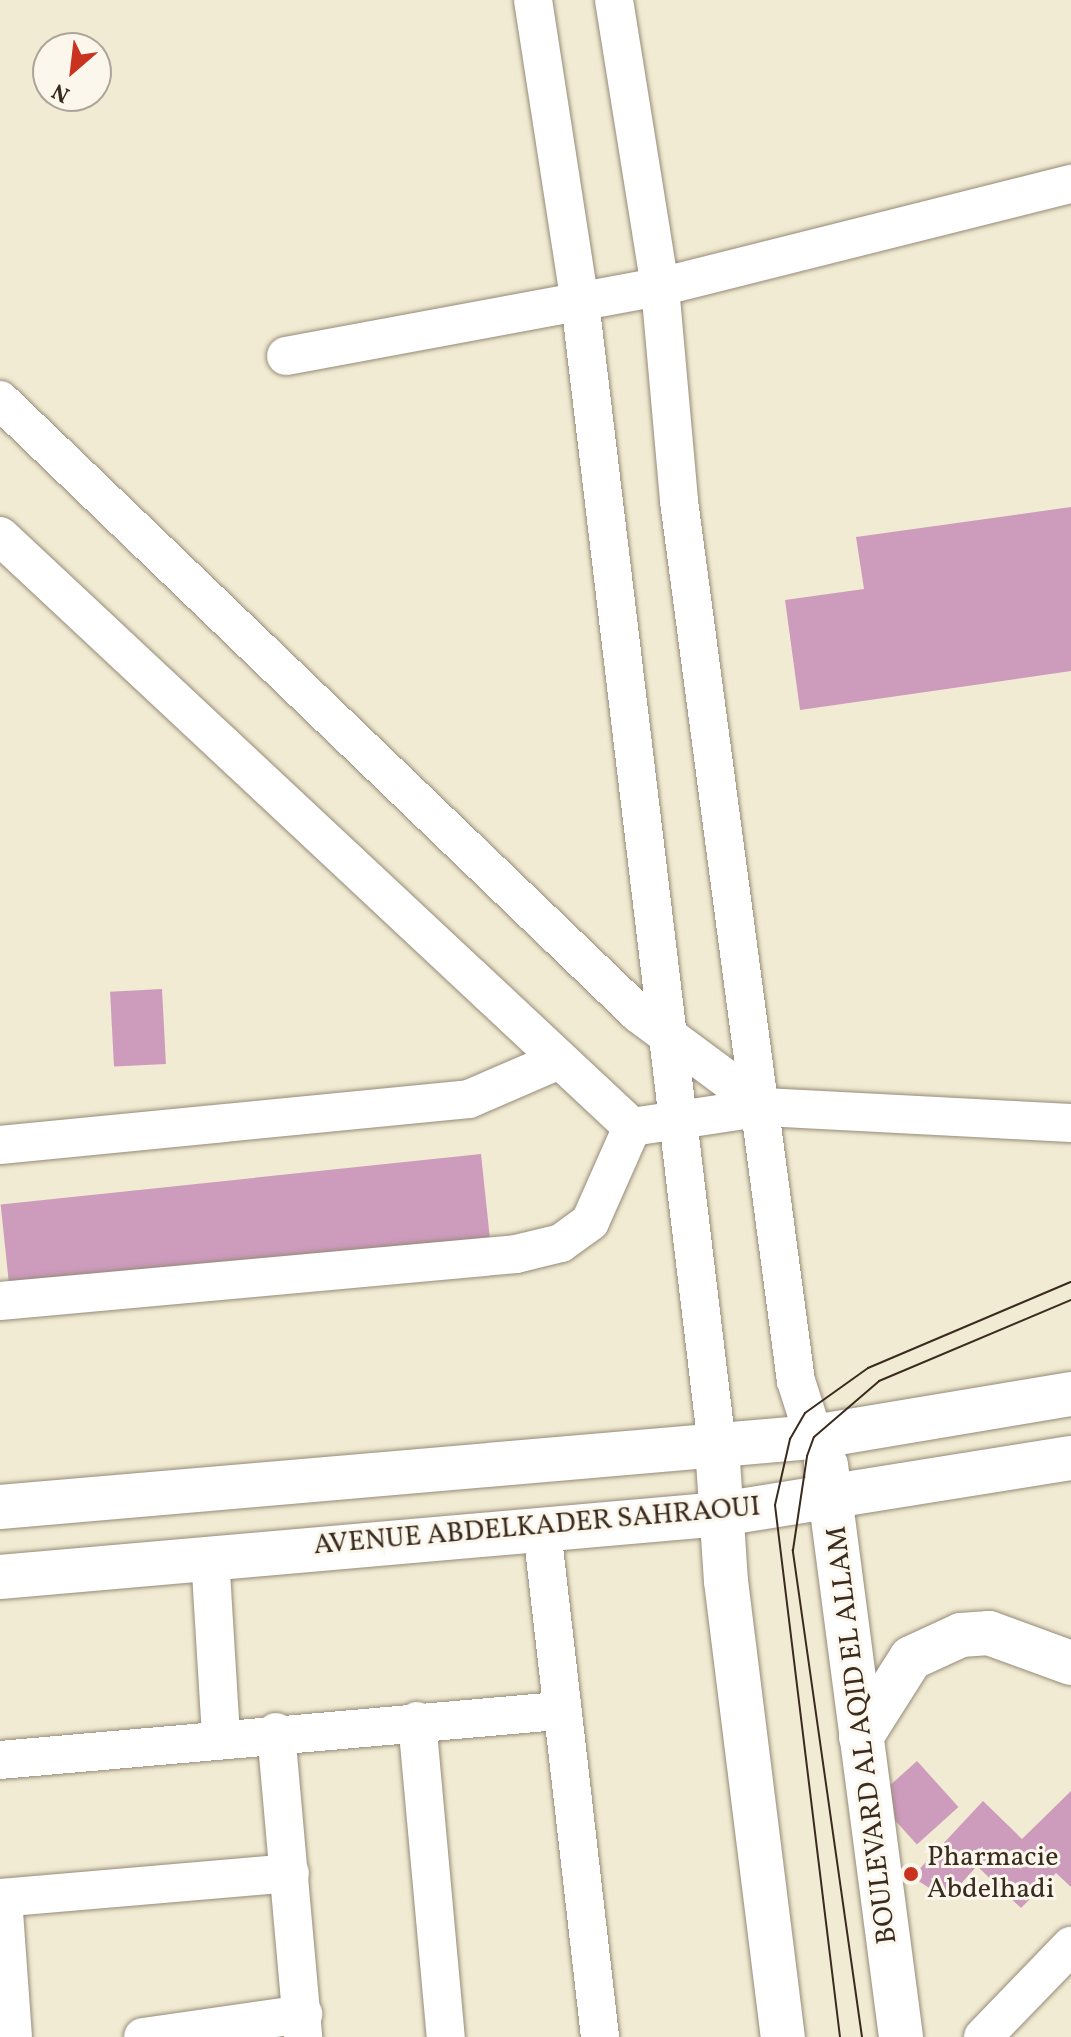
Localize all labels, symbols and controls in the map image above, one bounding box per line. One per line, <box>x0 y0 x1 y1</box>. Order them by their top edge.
north arrow <box>32 32 112 112</box>
text: N <box>47 74 76 109</box>
street label: AVENUE ABDELKADER SAHRAOUI <box>312 1491 762 1563</box>
street label: BOULEVARD AL AQID EL ALLAM <box>821 1524 905 1946</box>
place label: Pharmacie Abdelhadi <box>927 1841 1059 1907</box>
marker: Pharmacie Abdelhadi <box>902 1865 920 1883</box>

